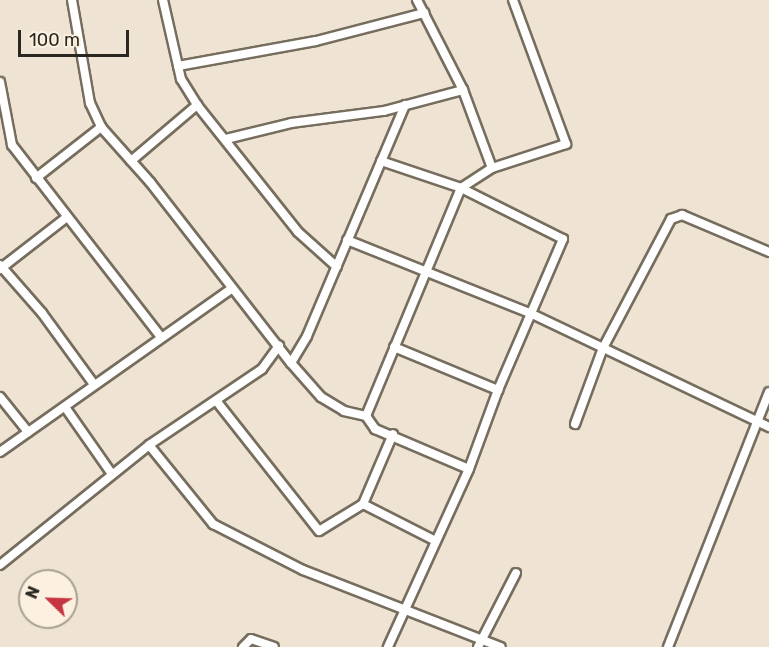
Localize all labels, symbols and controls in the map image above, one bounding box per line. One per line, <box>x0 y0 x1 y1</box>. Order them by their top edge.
scale bar <box>21 18 132 56</box>
text: 100 m <box>29 29 80 51</box>
north arrow <box>18 569 78 629</box>
text: N <box>22 584 44 602</box>

